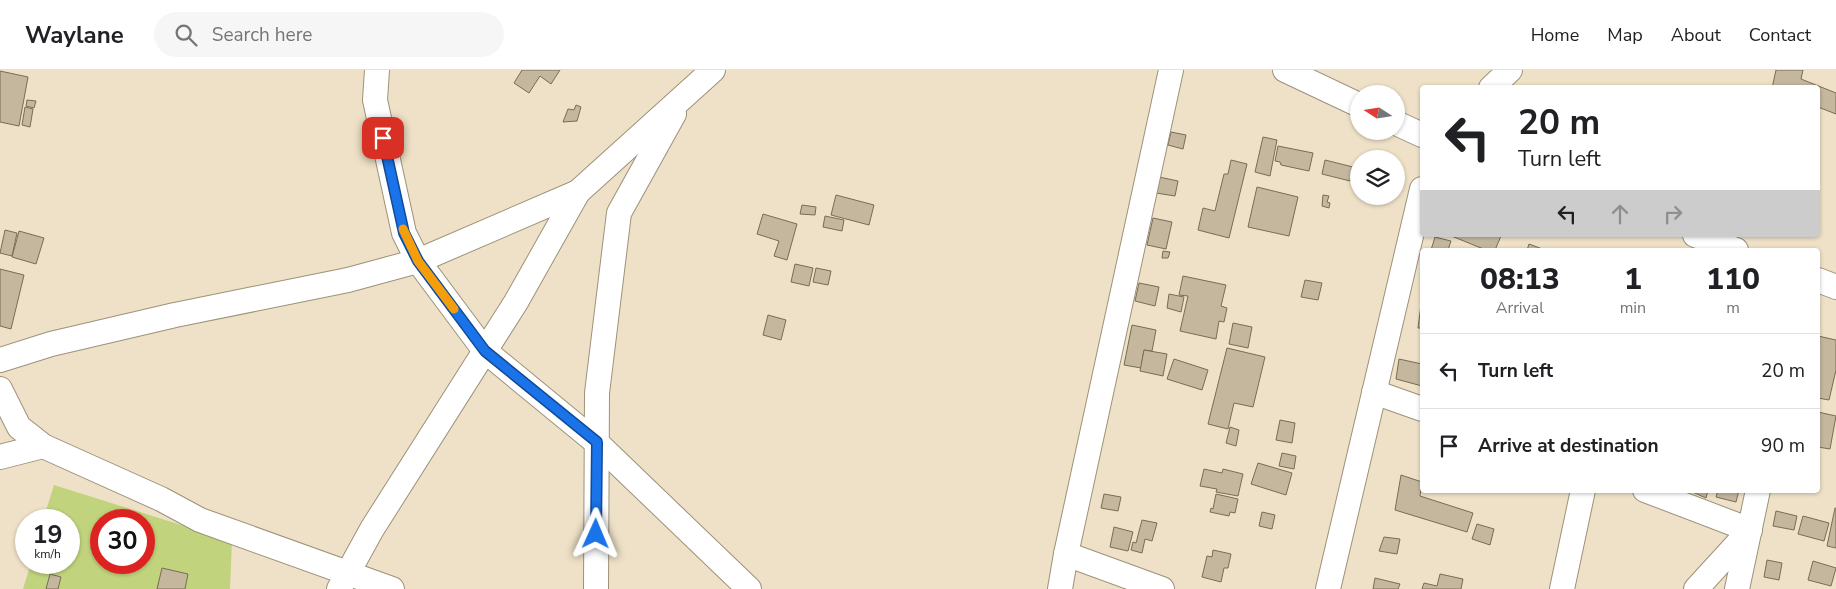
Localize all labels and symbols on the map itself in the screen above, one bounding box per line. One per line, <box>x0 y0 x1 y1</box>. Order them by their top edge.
north arrow <box>1350 85 1405 140</box>
pin <box>362 117 404 159</box>
position arrow <box>569 507 621 559</box>
speed limit sign: 30 <box>90 509 155 574</box>

